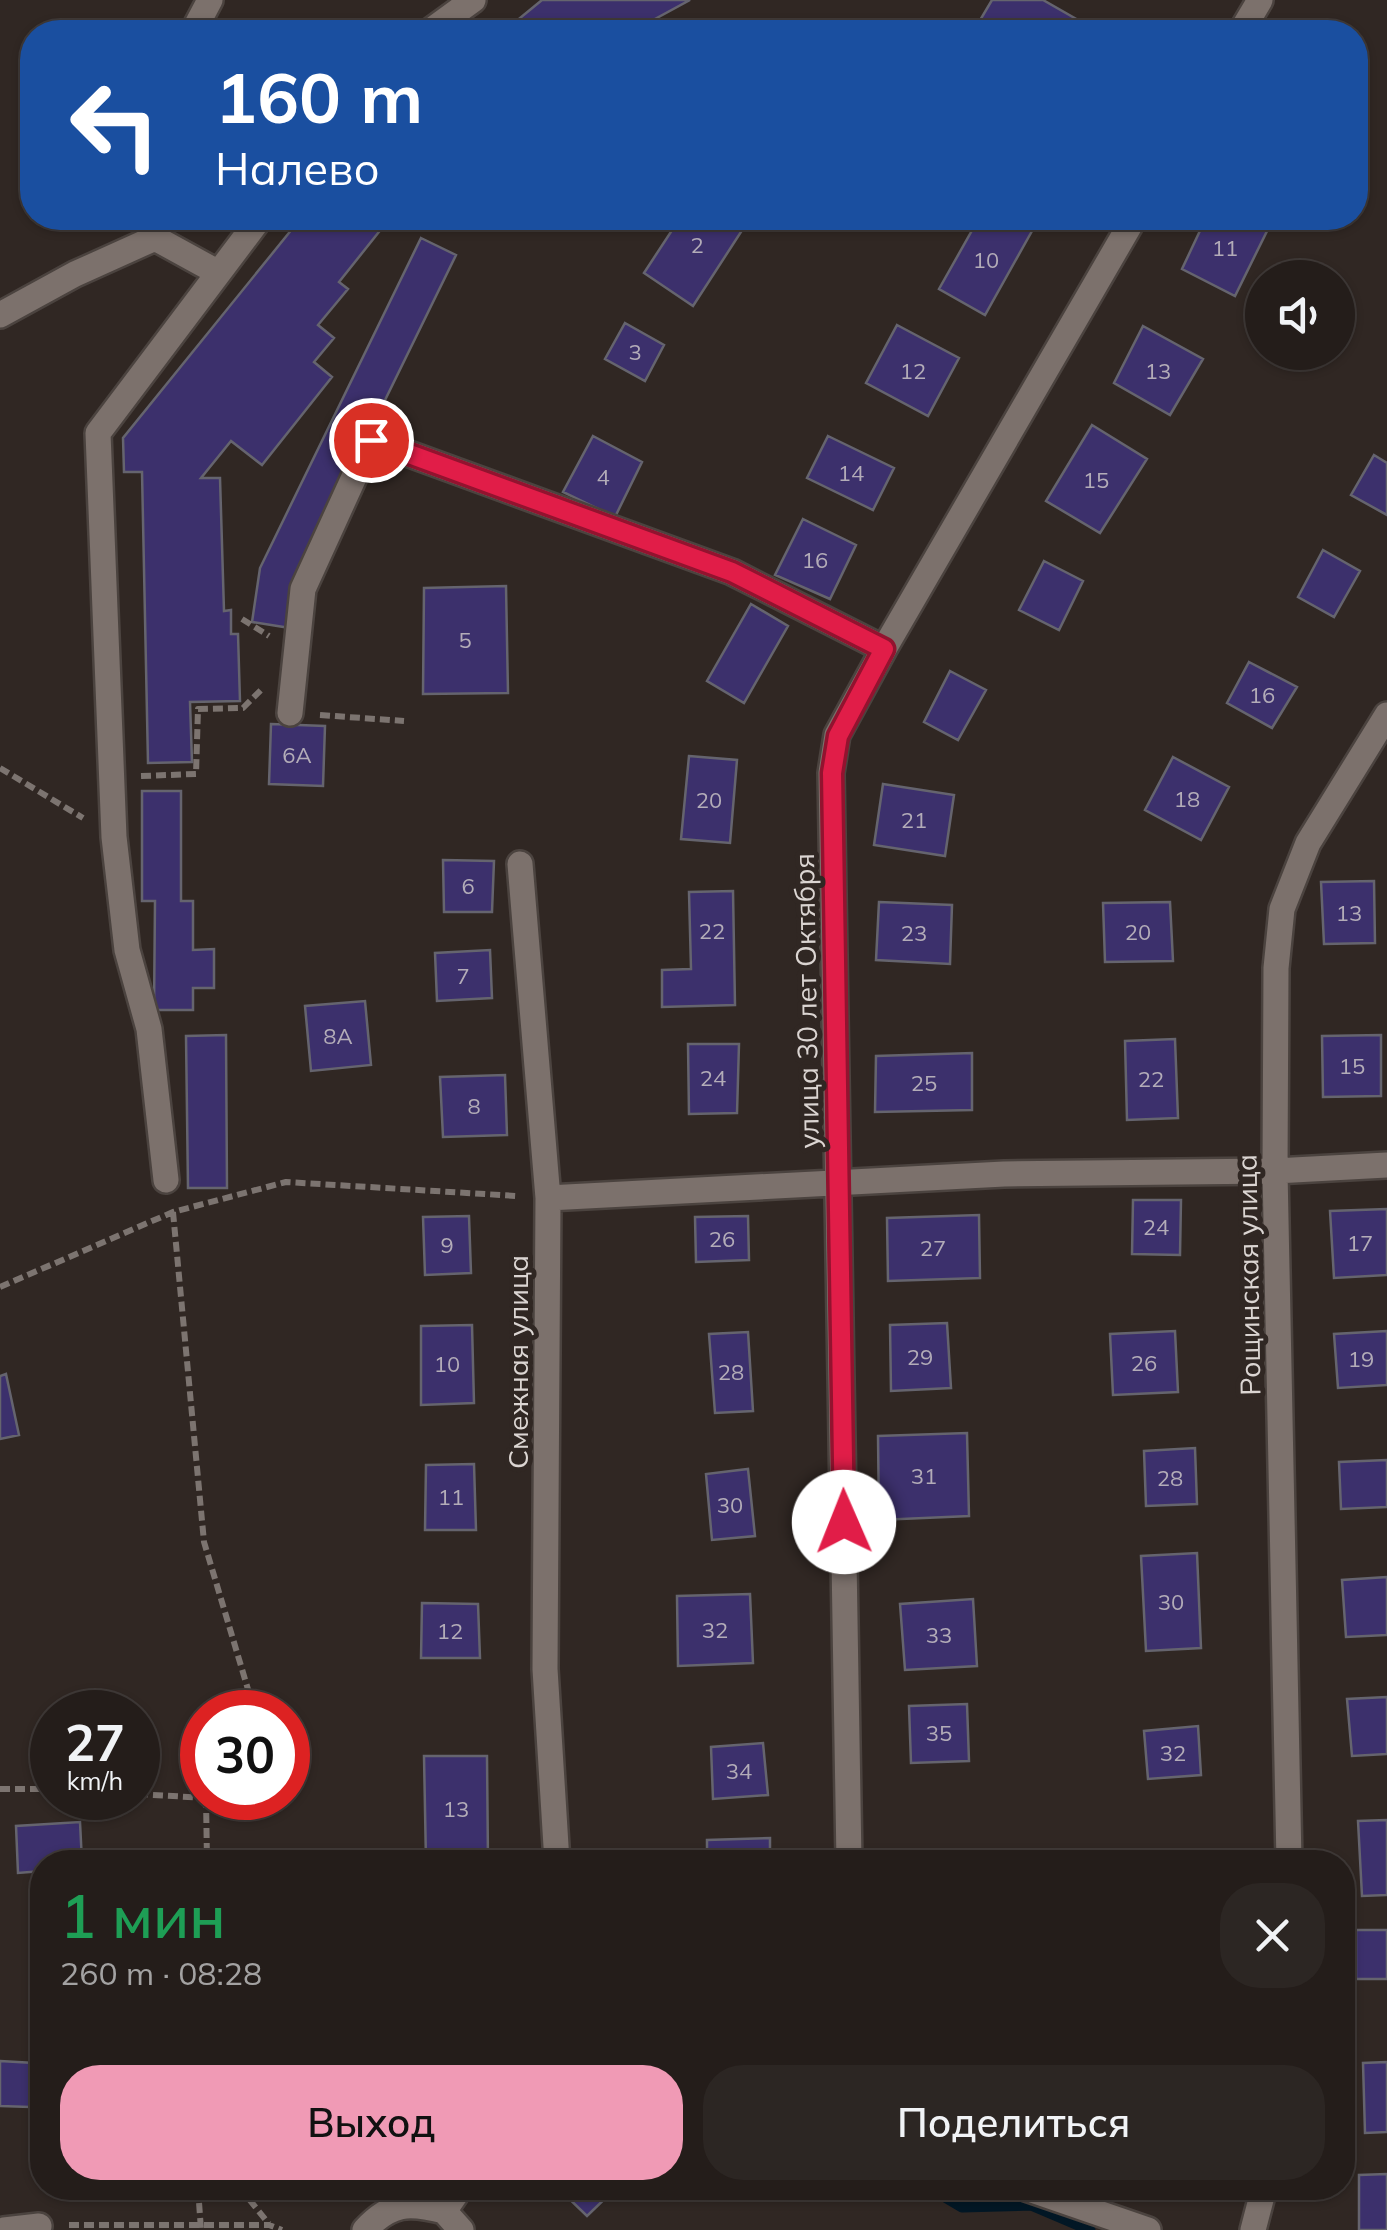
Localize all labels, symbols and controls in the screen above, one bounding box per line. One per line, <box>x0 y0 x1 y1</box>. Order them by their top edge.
text: 160 m <box>215 53 423 141</box>
icon: left <box>50 60 180 190</box>
text: Налево <box>215 140 380 196</box>
house number: 2 <box>690 231 704 259</box>
house number: 11 <box>1212 234 1238 262</box>
house number: 10 <box>973 246 999 274</box>
map controls <box>1245 260 1355 370</box>
button: sound <box>1245 260 1355 370</box>
house number: 3 <box>628 338 642 366</box>
house number: 12 <box>900 357 926 385</box>
house number: 13 <box>1145 357 1171 385</box>
pin <box>329 398 414 483</box>
icon: arrive <box>344 413 399 468</box>
house number: 14 <box>838 459 864 487</box>
house number: 4 <box>596 463 610 491</box>
house number: 15 <box>1083 466 1109 494</box>
house number: 16 <box>802 546 828 574</box>
house number: 5 <box>458 626 472 654</box>
house number: 16 <box>1249 681 1275 709</box>
house number: 6А <box>282 741 312 769</box>
house number: 18 <box>1174 785 1200 813</box>
house number: 20 <box>696 786 722 814</box>
house number: 21 <box>901 806 927 834</box>
street label: улица 30 лет Октября <box>786 853 826 1149</box>
house number: 6 <box>461 872 475 900</box>
house number: 13 <box>1336 899 1362 927</box>
house number: 22 <box>699 917 725 945</box>
house number: 20 <box>1125 918 1151 946</box>
house number: 23 <box>901 919 927 947</box>
house number: 7 <box>456 962 470 990</box>
house number: 8А <box>323 1022 353 1050</box>
house number: 15 <box>1339 1052 1365 1080</box>
house number: 24 <box>700 1064 726 1092</box>
house number: 22 <box>1138 1065 1164 1093</box>
house number: 25 <box>911 1069 937 1097</box>
house number: 8 <box>467 1092 481 1120</box>
street label: Рощинская улица <box>1228 1154 1268 1396</box>
house number: 24 <box>1143 1213 1169 1241</box>
house number: 26 <box>709 1225 735 1253</box>
house number: 17 <box>1347 1229 1373 1257</box>
house number: 9 <box>440 1231 454 1259</box>
house number: 27 <box>920 1234 946 1262</box>
street label: Смежная улица <box>500 1255 535 1469</box>
house number: 29 <box>907 1343 933 1371</box>
house number: 19 <box>1348 1345 1374 1373</box>
house number: 26 <box>1131 1349 1157 1377</box>
house number: 10 <box>434 1350 460 1378</box>
house number: 28 <box>718 1358 744 1386</box>
house number: 31 <box>911 1462 937 1490</box>
house number: 28 <box>1157 1464 1183 1492</box>
position arrow <box>792 1470 896 1574</box>
house number: 11 <box>438 1483 464 1511</box>
house number: 30 <box>717 1491 743 1519</box>
house number: 30 <box>1158 1588 1184 1616</box>
house number: 32 <box>702 1616 728 1644</box>
house number: 12 <box>437 1617 463 1645</box>
house number: 33 <box>926 1621 952 1649</box>
speed limit sign: 30 <box>180 1690 310 1820</box>
text: 27 <box>65 1711 125 1774</box>
house number: 35 <box>926 1719 952 1747</box>
house number: 32 <box>1160 1739 1186 1767</box>
house number: 34 <box>726 1757 752 1785</box>
text: km/h <box>67 1765 123 1796</box>
house number: 13 <box>443 1795 469 1823</box>
text: 1 мин <box>60 1878 226 1953</box>
button: close <box>1220 1883 1325 1988</box>
text: 260 m · 08:28 <box>60 1953 262 1993</box>
button: Выход <box>60 2065 683 2180</box>
button: Поделиться <box>703 2065 1325 2180</box>

